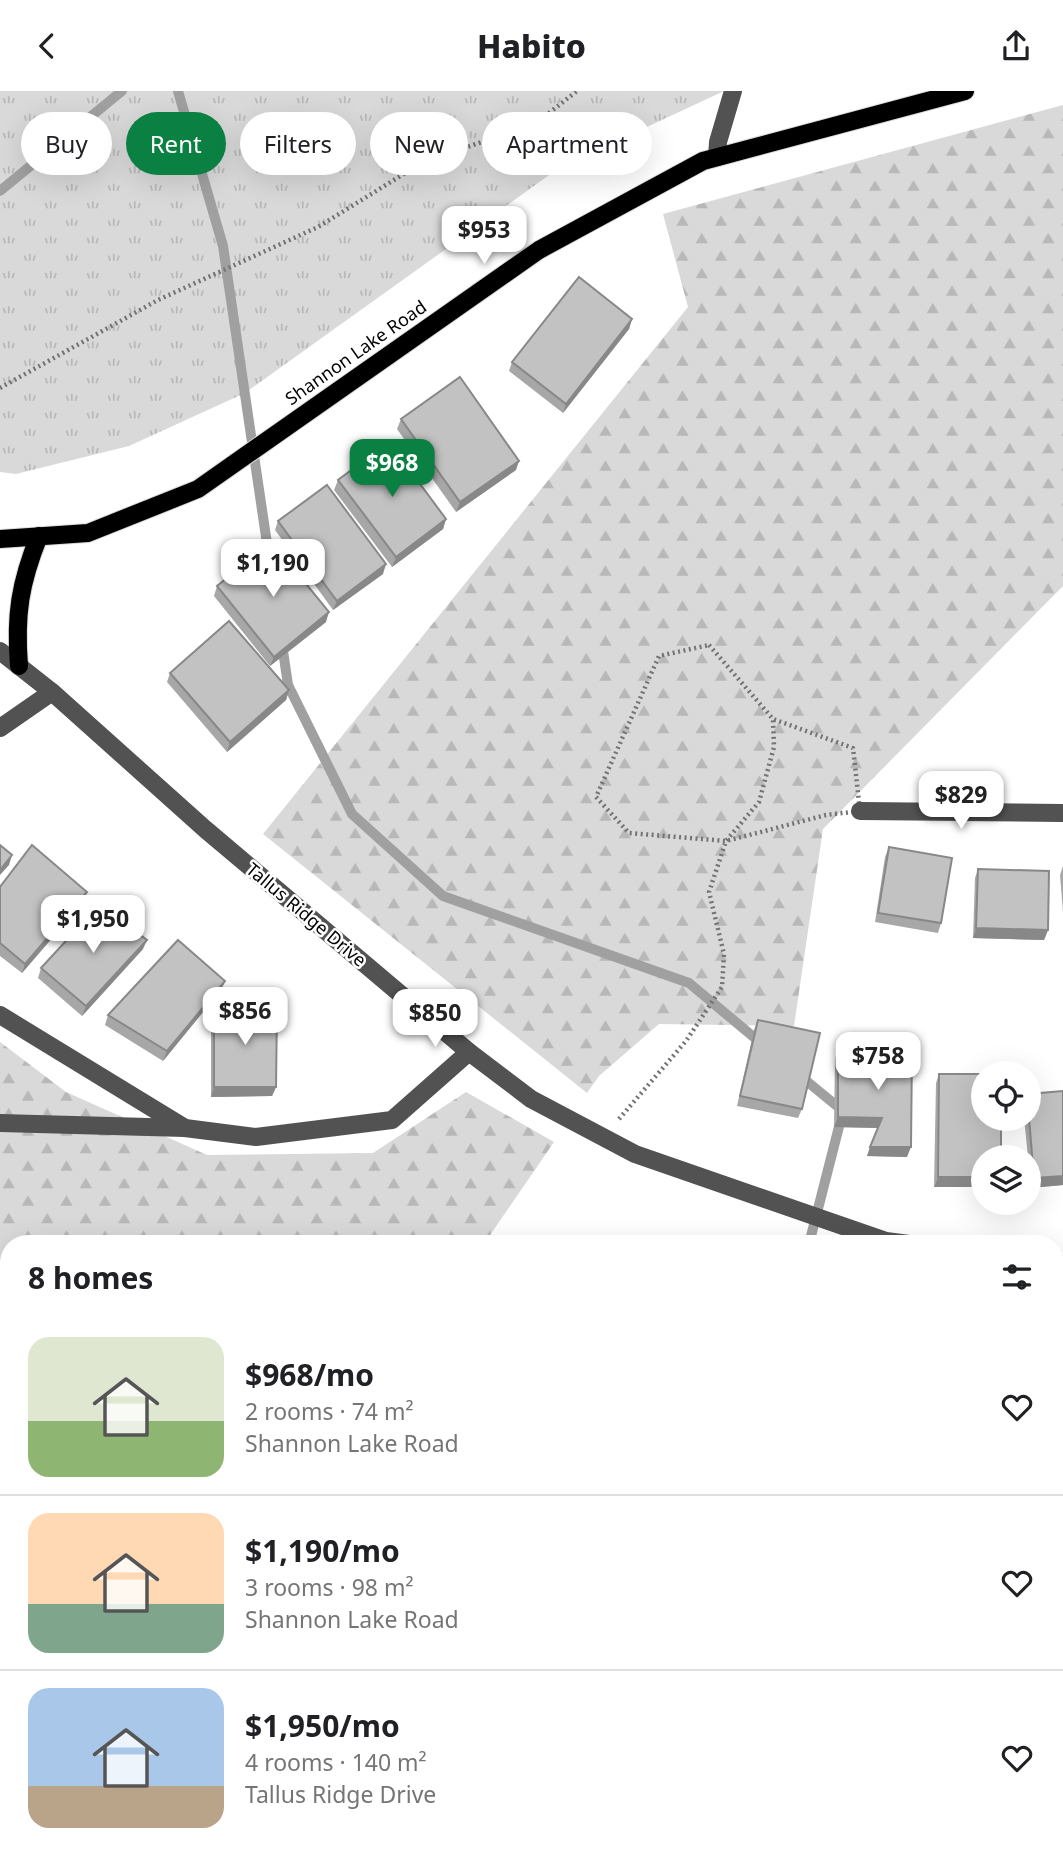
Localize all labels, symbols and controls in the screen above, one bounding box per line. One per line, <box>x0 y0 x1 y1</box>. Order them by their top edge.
text: Habito <box>477 24 586 67</box>
icon: back <box>28 27 66 65</box>
icon: share <box>997 27 1035 65</box>
chip: Buy <box>21 112 112 175</box>
chip: Rent <box>126 112 226 175</box>
chip: Filters <box>240 112 356 175</box>
chip: New <box>370 112 468 175</box>
chip: Apartment <box>482 112 652 175</box>
pin: $953 <box>443 207 525 266</box>
text: $953 <box>458 213 510 245</box>
street label: Shannon Lake Road <box>280 294 431 410</box>
pin: $968 <box>351 439 433 499</box>
text: $968 <box>366 446 418 478</box>
pin: $1,190 <box>216 539 330 599</box>
text: $1,190 <box>237 546 309 578</box>
pin: $829 <box>920 771 1002 831</box>
text: $829 <box>935 778 987 810</box>
street label: Tallus Ridge Drive <box>242 857 372 972</box>
pin: $1,950 <box>36 895 150 955</box>
text: $1,950 <box>57 902 129 934</box>
pin: $856 <box>204 988 286 1047</box>
pin: $850 <box>394 989 476 1049</box>
text: $856 <box>219 994 271 1026</box>
text: $850 <box>409 996 461 1028</box>
pin: $758 <box>837 1033 919 1092</box>
text: $758 <box>852 1039 904 1071</box>
map controls <box>971 1061 1041 1215</box>
button: locate <box>971 1061 1041 1131</box>
button: layers <box>971 1145 1041 1215</box>
text: 8 homes <box>28 1257 153 1298</box>
icon: filters <box>998 1258 1036 1296</box>
text: $968/mo <box>245 1354 374 1395</box>
icon: home <box>84 1365 168 1449</box>
icon: heart <box>998 1388 1036 1426</box>
text: 2 rooms · 74 m² <box>245 1395 414 1427</box>
text: Shannon Lake Road <box>245 1427 459 1459</box>
text: $1,190/mo <box>245 1530 400 1571</box>
icon: home <box>84 1541 168 1625</box>
icon: heart <box>998 1564 1036 1602</box>
text: 3 rooms · 98 m² <box>245 1571 414 1603</box>
text: Shannon Lake Road <box>245 1603 459 1635</box>
text: $1,950/mo <box>245 1705 400 1746</box>
icon: home <box>84 1716 168 1800</box>
icon: heart <box>998 1739 1036 1777</box>
text: 4 rooms · 140 m² <box>245 1746 427 1778</box>
text: Tallus Ridge Drive <box>245 1778 436 1810</box>

